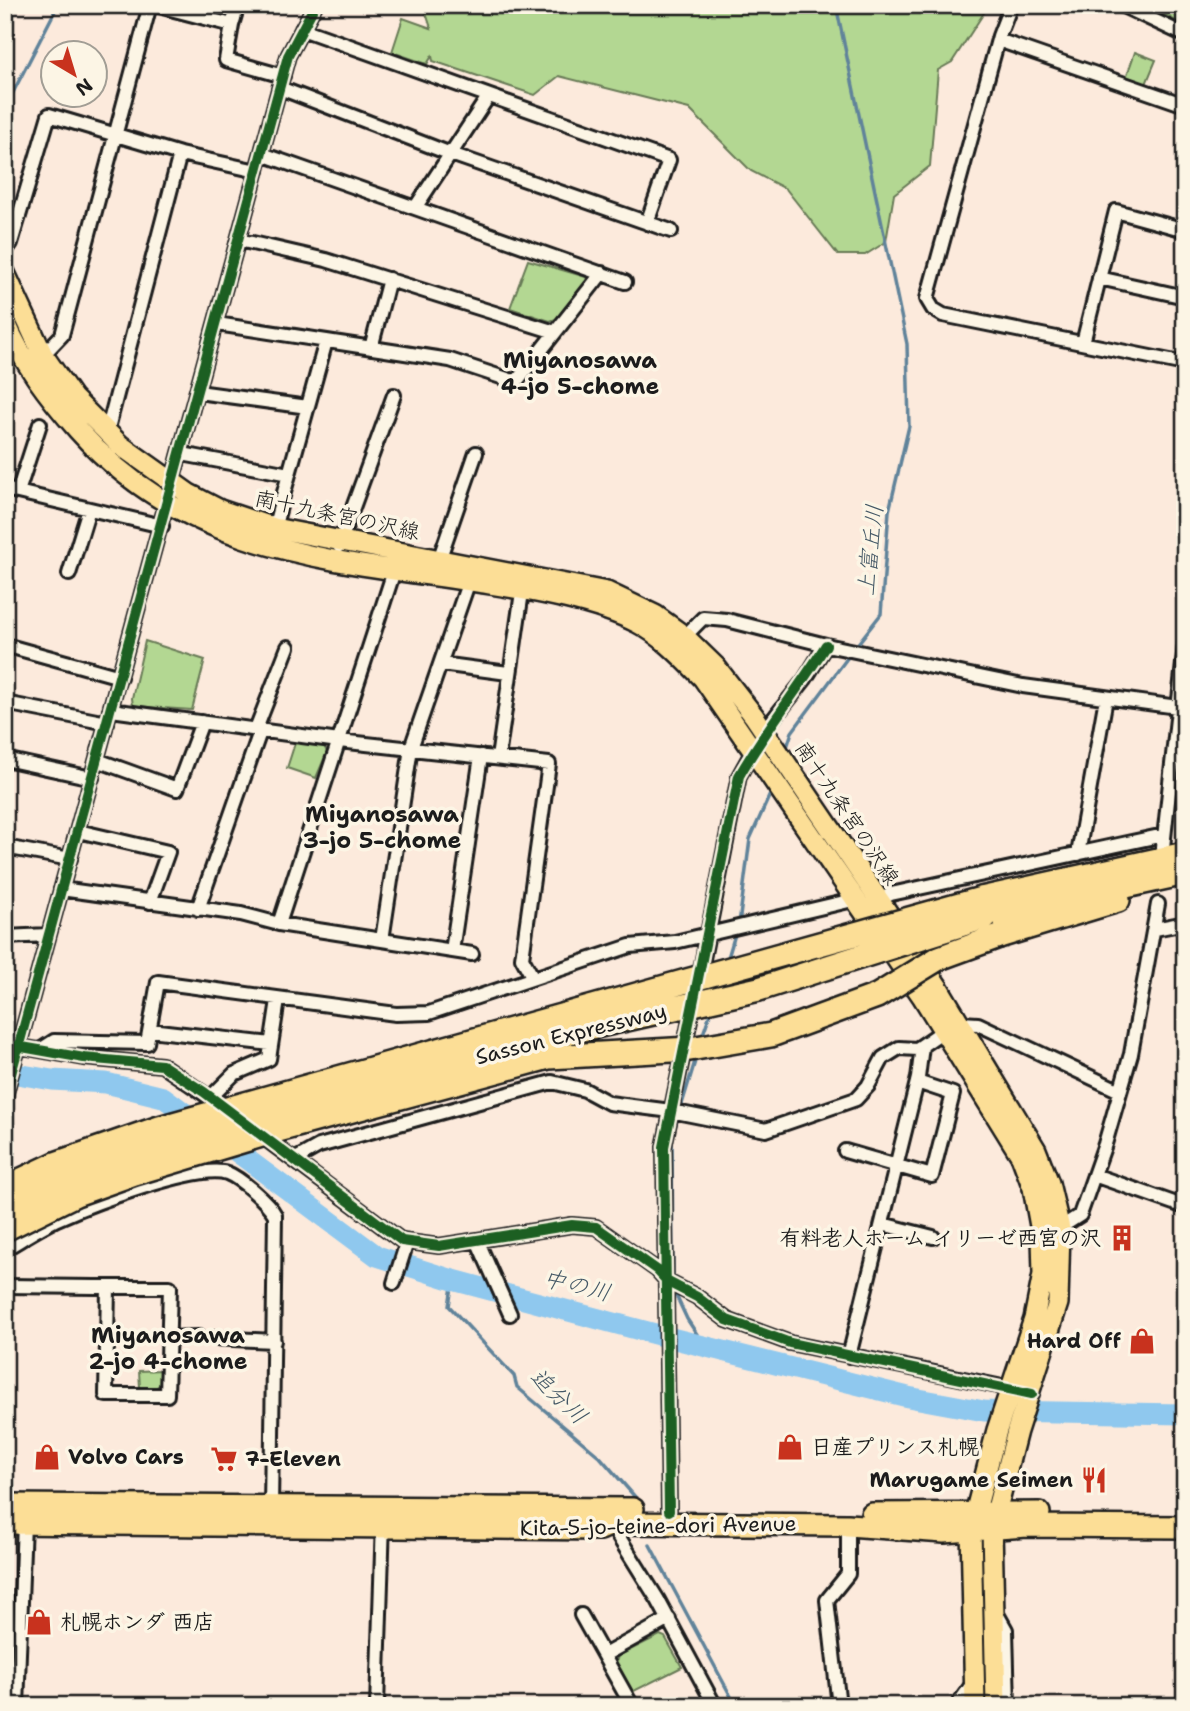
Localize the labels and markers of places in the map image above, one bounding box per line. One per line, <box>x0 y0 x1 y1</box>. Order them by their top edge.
building icon: 有料老人ホーム イリーゼ西宮の沢 <box>1107 1223 1137 1253</box>
place label: 有料老人ホーム イリーゼ西宮の沢 <box>780 1224 1101 1252</box>
shop icon: Hard Off <box>1127 1326 1157 1356</box>
place label: Hard Off <box>1027 1327 1121 1355</box>
shop icon: 日産プリンス札幌 <box>775 1432 805 1462</box>
place label: 日産プリンス札幌 <box>811 1433 979 1461</box>
shop icon: Volvo Cars <box>32 1442 62 1472</box>
place label: Volvo Cars <box>68 1443 184 1471</box>
supermarket icon: 7-Eleven <box>209 1444 239 1474</box>
place label: 7-Eleven <box>245 1445 341 1473</box>
restaurant icon: Marugame Seimen <box>1079 1465 1109 1495</box>
place label: Marugame Seimen <box>869 1466 1073 1494</box>
shop icon: 札幌ホンダ 西店 <box>24 1607 54 1637</box>
place label: 札幌ホンダ 西店 <box>60 1608 214 1636</box>

